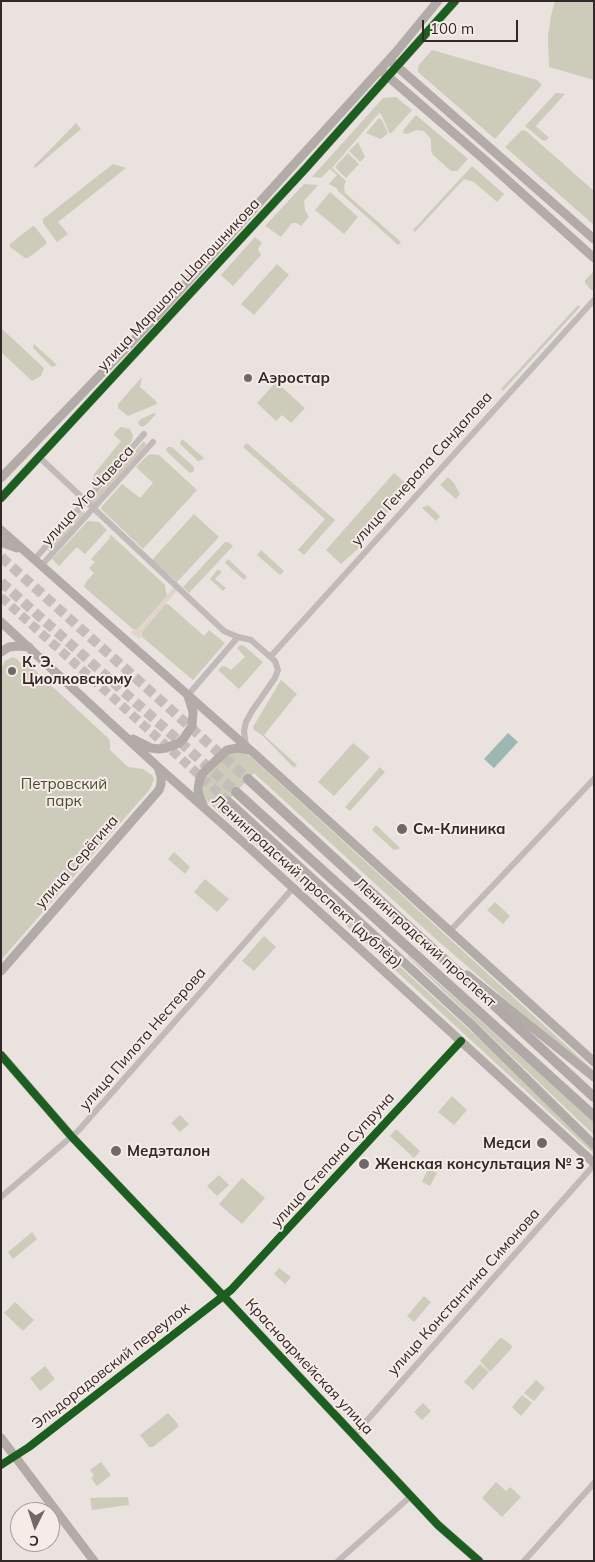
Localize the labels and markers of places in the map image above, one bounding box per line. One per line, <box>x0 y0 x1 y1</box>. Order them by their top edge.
place label: Аэростар <box>258 369 330 387</box>
marker: Аэростар <box>242 372 254 384</box>
place label: К. Э. Циолковскому <box>22 653 132 688</box>
marker: К. Э. Циолковскому <box>6 665 18 677</box>
place label: См-Клиника <box>413 820 506 838</box>
marker: См-Клиника <box>395 822 409 836</box>
place label: Медси <box>483 1134 531 1152</box>
marker: Медси <box>535 1136 549 1150</box>
place label: Медэталон <box>127 1142 210 1160</box>
marker: Медэталон <box>109 1144 123 1158</box>
place label: Женская консультация № 3 <box>375 1155 585 1173</box>
marker: Женская консультация № 3 <box>357 1157 371 1171</box>

